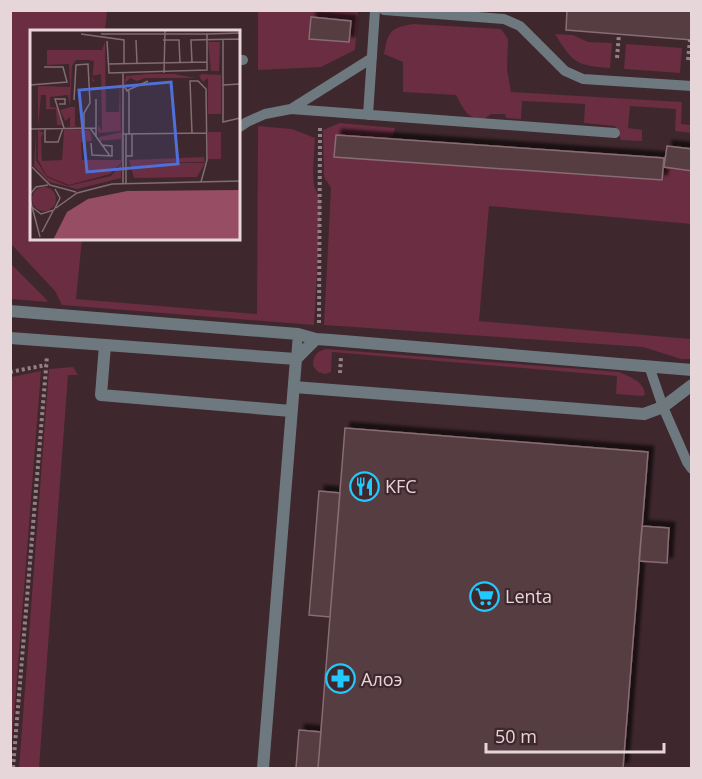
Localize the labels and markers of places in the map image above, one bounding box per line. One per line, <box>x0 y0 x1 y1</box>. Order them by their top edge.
restaurant icon: KFC <box>348 470 380 502</box>
place label: KFC <box>385 474 417 498</box>
supermarket icon: Lenta <box>468 580 500 612</box>
place label: Lenta <box>505 584 552 608</box>
pharmacy icon: Алоэ <box>324 663 356 695</box>
place label: Алоэ <box>361 667 402 691</box>

